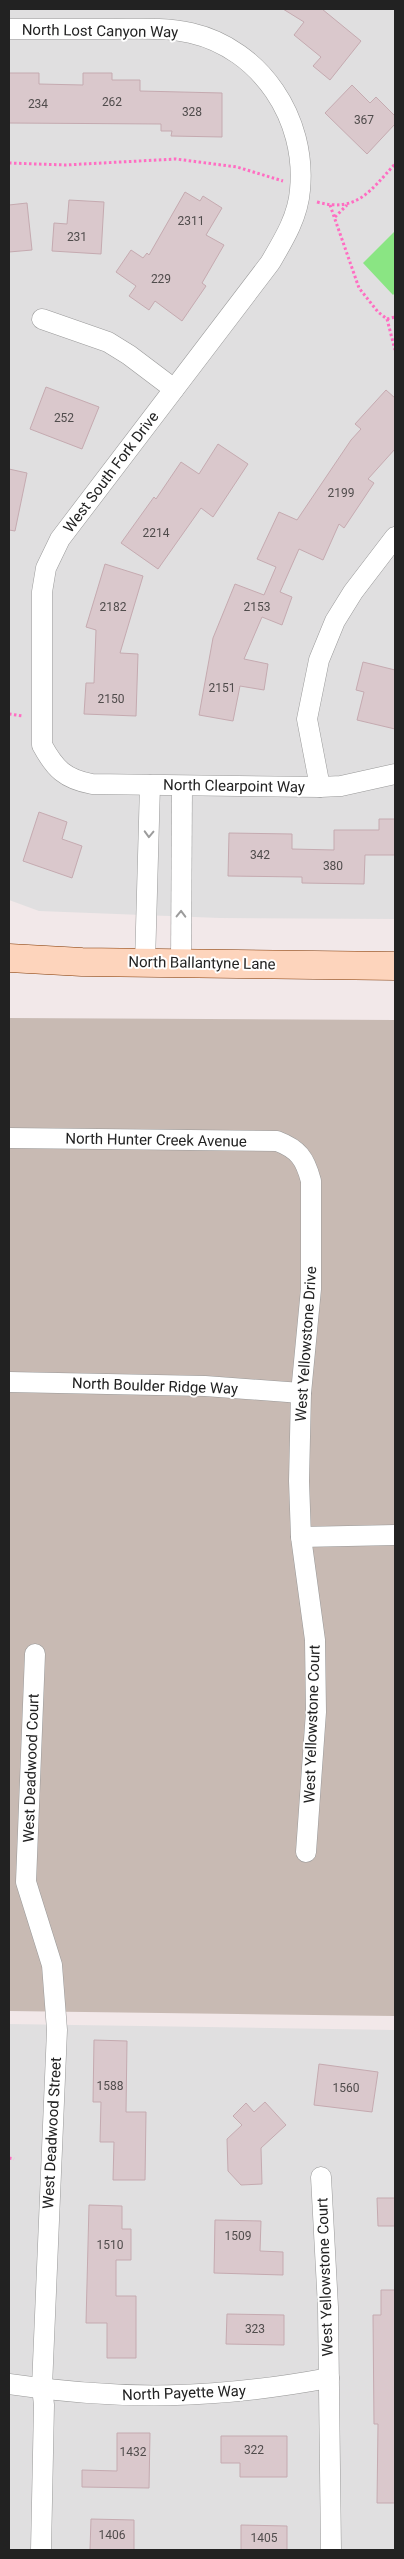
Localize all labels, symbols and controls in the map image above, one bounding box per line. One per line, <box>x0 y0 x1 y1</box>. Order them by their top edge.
street label: North Lost Canyon Way <box>22 21 178 41</box>
house number: 262 <box>102 95 122 109</box>
house number: 234 <box>28 97 48 111</box>
house number: 328 <box>182 105 202 119</box>
house number: 367 <box>354 113 374 127</box>
house number: 2311 <box>178 214 204 228</box>
house number: 231 <box>67 230 87 244</box>
house number: 229 <box>151 272 171 286</box>
street label: West South Fork Drive <box>60 408 162 536</box>
house number: 252 <box>54 411 74 425</box>
house number: 2199 <box>328 486 354 500</box>
house number: 2214 <box>143 526 170 540</box>
house number: 2182 <box>100 600 127 614</box>
house number: 2153 <box>244 600 270 614</box>
house number: 2151 <box>209 681 235 695</box>
house number: 2150 <box>98 692 125 706</box>
street label: North Clearpoint Way <box>163 776 305 796</box>
one-way arrow <box>143 830 154 838</box>
house number: 342 <box>250 848 270 862</box>
house number: 380 <box>323 859 343 873</box>
one-way arrow <box>176 910 186 918</box>
street label: North Ballantyne Lane <box>128 953 276 973</box>
street label: North Hunter Creek Avenue <box>65 1129 247 1151</box>
street label: West Yellowstone Drive <box>292 1266 320 1422</box>
street label: North Boulder Ridge Way <box>72 1374 238 1398</box>
street label: West Yellowstone Court <box>300 1644 324 1804</box>
street label: West Deadwood Court <box>19 1693 43 1843</box>
street label: West Deadwood Street <box>39 2057 65 2209</box>
house number: 1588 <box>97 2079 124 2093</box>
house number: 1560 <box>333 2081 360 2095</box>
street label: West Yellowstone Court <box>313 2197 337 2357</box>
house number: 1509 <box>225 2229 251 2243</box>
house number: 1510 <box>97 2238 124 2252</box>
house number: 323 <box>245 2322 265 2336</box>
street label: North Payette Way <box>122 2382 246 2404</box>
house number: 322 <box>244 2443 264 2457</box>
house number: 1432 <box>120 2445 147 2459</box>
house number: 1406 <box>99 2528 126 2542</box>
house number: 1405 <box>251 2531 278 2545</box>

